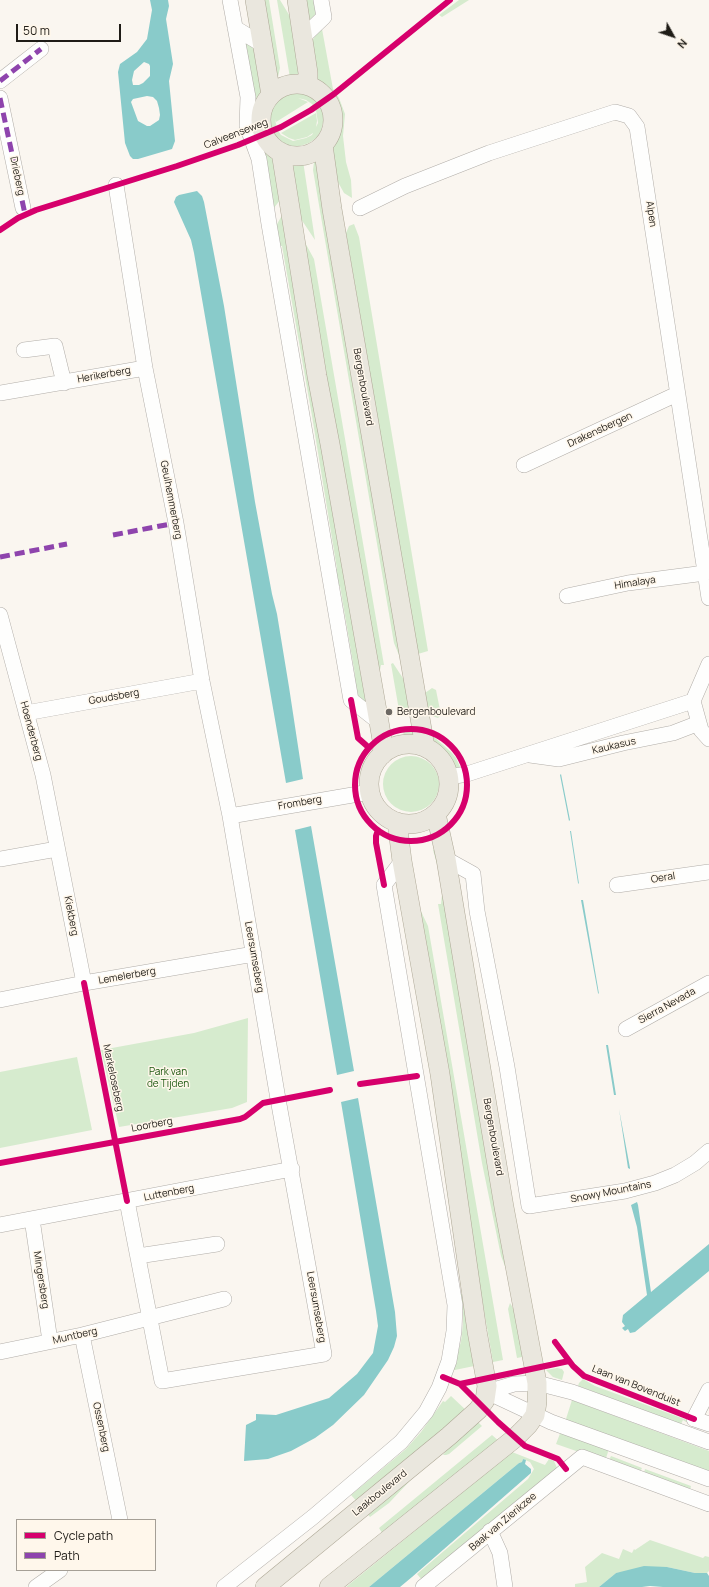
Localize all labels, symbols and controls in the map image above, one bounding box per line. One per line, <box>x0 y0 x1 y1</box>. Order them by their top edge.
scale bar <box>18 16 123 42</box>
north arrow <box>653 16 693 56</box>
text: 50 m <box>23 22 50 39</box>
text: N <box>674 36 691 52</box>
street label: Calveenseweg <box>202 116 270 152</box>
street label: Drieberg <box>7 155 27 197</box>
street label: Alpen <box>643 200 659 228</box>
street label: Bergenboulevard <box>350 347 376 427</box>
street label: Herikerberg <box>76 364 132 386</box>
street label: Drakensbergen <box>566 410 634 450</box>
street label: Geulhemmerberg <box>157 459 185 541</box>
street label: Himalaya <box>614 574 656 592</box>
street label: Goudsberg <box>88 687 140 707</box>
street label: Hoenderberg <box>17 700 45 762</box>
place label: Bergenboulevard <box>397 706 475 718</box>
marker: Bergenboulevard <box>384 707 394 717</box>
street label: Kaukasus <box>591 735 637 757</box>
street label: Fromberg <box>277 793 323 813</box>
street label: Oeral <box>650 870 676 886</box>
street label: Kiekberg <box>61 895 81 937</box>
street label: Leersumseberg <box>242 920 266 994</box>
street label: Lemelerberg <box>97 965 157 987</box>
street label: Sierra Nevada <box>636 985 698 1027</box>
street label: Markeloseberg <box>100 1043 126 1113</box>
park label: Park van de Tijden <box>147 1066 189 1090</box>
street label: Bergenboulevard <box>480 1097 506 1177</box>
street label: Loorberg <box>130 1115 174 1135</box>
street label: Snowy Mountains <box>570 1178 652 1206</box>
street label: Luttenberg <box>143 1182 195 1204</box>
street label: Mingersberg <box>31 1250 51 1310</box>
street label: Leersumseberg <box>304 1270 328 1344</box>
street label: Muntberg <box>52 1325 98 1347</box>
street label: Laan van Bovenduist <box>590 1363 682 1409</box>
street label: Ossenberg <box>90 1401 112 1453</box>
street label: Laakboulevard <box>350 1467 410 1519</box>
street label: Baak van Zierikzee <box>467 1490 539 1554</box>
legend <box>16 1519 156 1571</box>
text: Cycle path <box>54 1527 113 1544</box>
text: Path <box>54 1547 80 1564</box>

